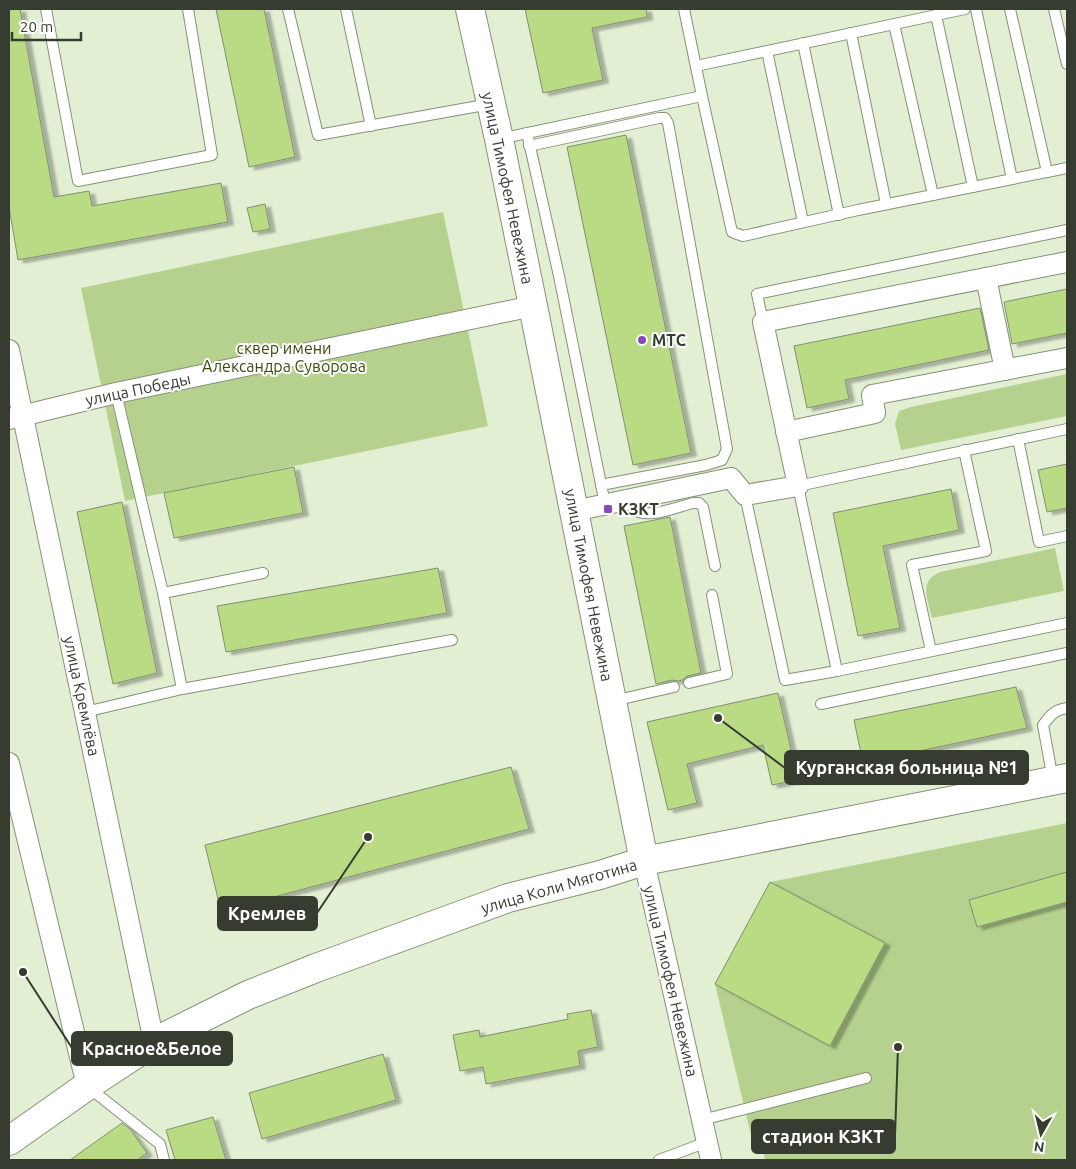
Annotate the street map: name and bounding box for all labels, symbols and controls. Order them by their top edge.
scale bar [12,10,81,42]
text: 20 m [20,18,53,35]
street label: улица Тимофея Невежина [479,90,537,286]
place label: МТС [652,331,686,349]
marker: МТС [636,334,648,346]
park label: сквер имени Александра Суворова [202,339,366,375]
street label: улица Победы [84,369,192,409]
street label: улица Тимофея Невежина [561,487,617,683]
place label: КЗКТ [618,500,659,518]
marker: КЗКТ [602,503,614,515]
street label: улица Кремлёва [60,634,104,758]
callout: Курганская больница №1 [785,751,1028,784]
text: Курганская больница №1 [795,757,1019,777]
street label: улица Коли Мяготина [479,855,639,917]
street label: улица Тимофея Невежина [640,884,702,1078]
callout: Кремлев [218,897,317,930]
text: Кремлев [228,903,306,923]
callout: Красное&Белое [72,1032,232,1065]
text: Красное&Белое [82,1038,222,1058]
north arrow [1016,1109,1066,1159]
callout: стадион КЗКТ [752,1120,895,1153]
text: стадион КЗКТ [762,1126,884,1146]
text: N [1033,1138,1045,1156]

